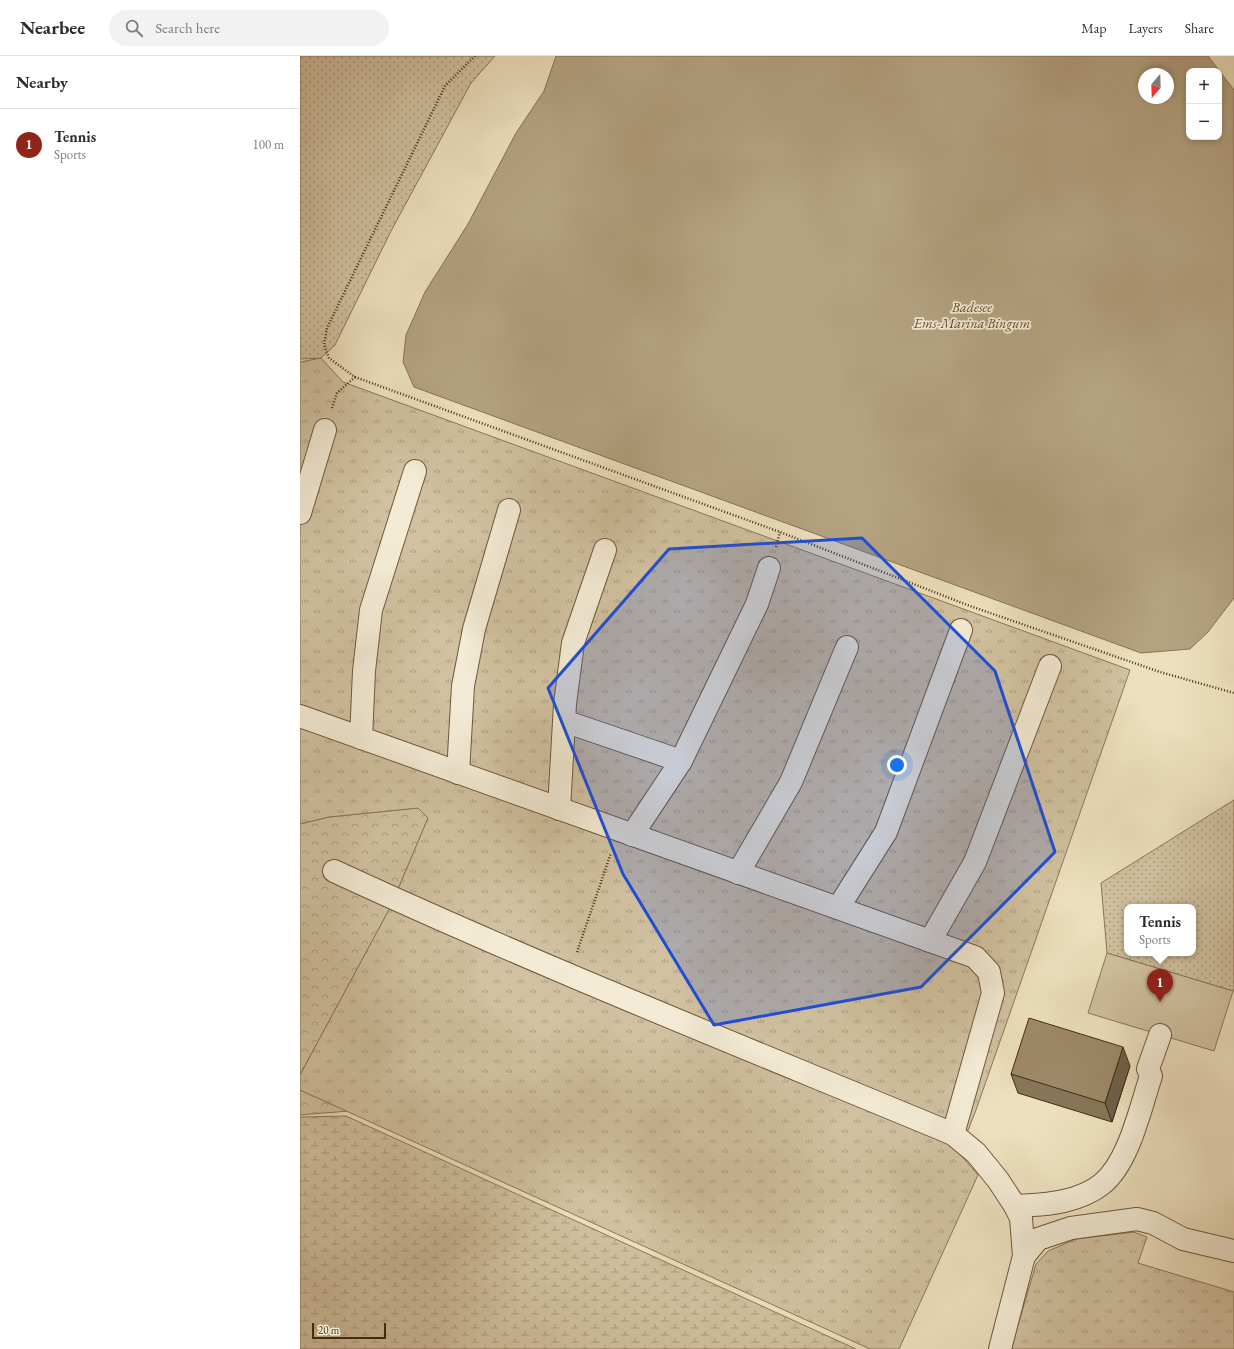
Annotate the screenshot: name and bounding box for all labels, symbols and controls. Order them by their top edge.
search box [109,10,389,46]
text: Nearbee [20,15,85,40]
icon: search [123,17,145,39]
text: Search here [155,18,220,37]
text: Map [1081,19,1106,37]
text: Layers [1128,19,1163,37]
text: Share [1185,19,1214,37]
north arrow [1138,68,1174,104]
map controls [1186,68,1222,140]
button: + [1186,68,1222,104]
text: Nearby [16,71,68,93]
button: − [1186,104,1222,140]
text: Tennis [54,127,96,146]
text: 1 [26,136,32,153]
text: 100 m [253,136,284,153]
text: Sports [54,146,86,163]
water label: Badesee Ems-Marina Bingum [913,298,1030,332]
your location [887,755,907,775]
popup [1124,904,1196,956]
text: Tennis [1139,912,1181,931]
text: Sports [1139,931,1171,948]
pin: 1 [1147,969,1173,1002]
scale bar [312,1321,386,1340]
text: 20 m [318,1323,339,1337]

